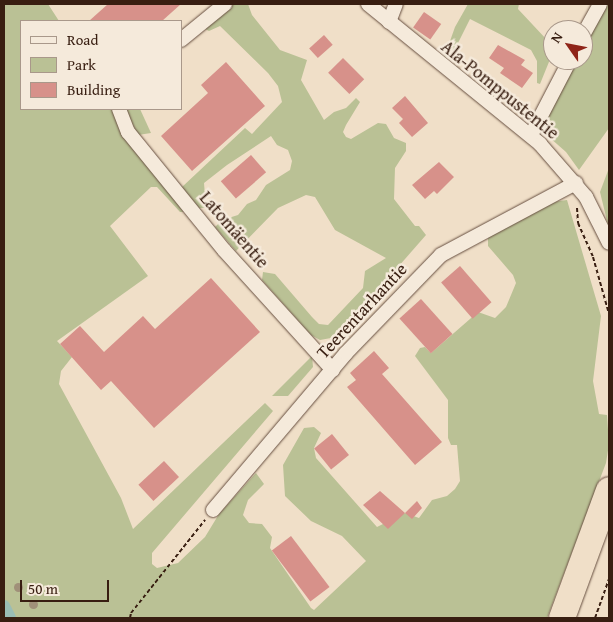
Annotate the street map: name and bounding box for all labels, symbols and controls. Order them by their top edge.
legend [20,20,182,110]
north arrow [543,20,593,70]
text: N [545,28,567,47]
text: Road [67,29,98,50]
street label: Ala-Pomppustentie [437,36,563,144]
text: Park [67,54,96,75]
text: Building [67,79,120,100]
street label: Latomäentie [195,187,273,273]
street label: Teerentarhantie [312,259,412,363]
scale bar [22,570,111,602]
text: 50 m [28,578,58,599]

